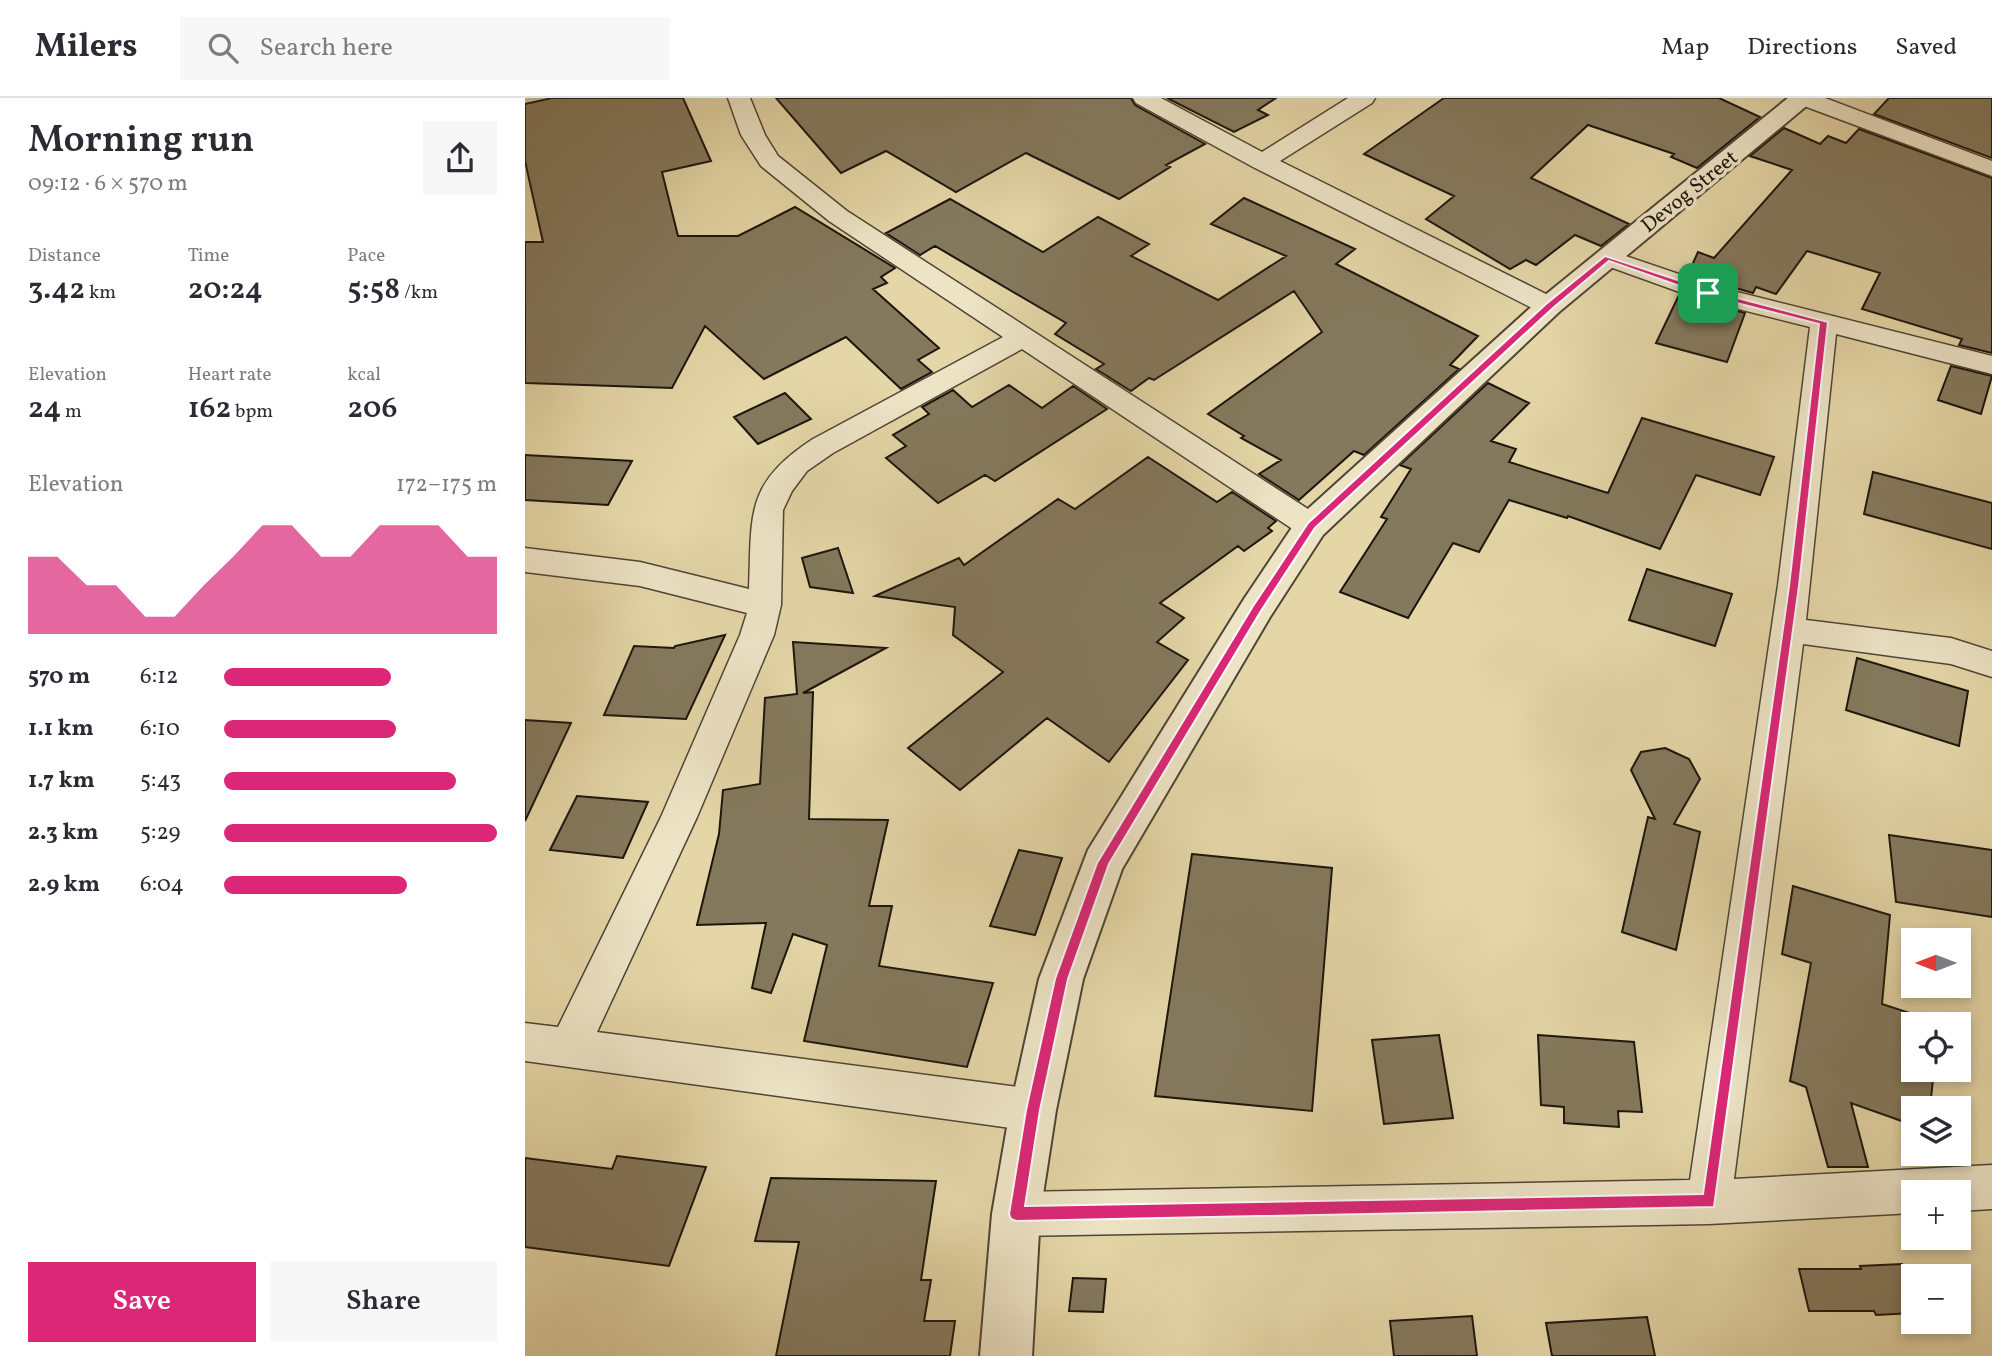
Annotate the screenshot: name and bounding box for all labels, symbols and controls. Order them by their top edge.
search box [180,17,670,80]
text: Milers [35,25,138,71]
icon: search [204,29,242,67]
text: Search here [260,30,393,66]
text: Map [1661,31,1709,65]
text: Directions [1747,31,1857,65]
text: Saved [1895,31,1957,65]
text: Morning run [28,115,254,168]
button: share [423,121,497,195]
street label: Devog Street [1635,144,1745,240]
text: 09:12 · 6 × 570 m [28,168,188,200]
text: Distance [28,243,101,269]
text: Time [188,243,229,269]
text: Pace [347,243,385,269]
pin [1678,263,1738,323]
text: 3.42 [28,269,85,311]
text: 20:24 [188,269,263,311]
text: 5:58 [347,269,400,311]
icon: arrive [1689,274,1727,312]
text: km [85,280,116,306]
text: /km [400,280,438,306]
text: Elevation [28,362,107,388]
text: Heart rate [188,362,272,388]
text: kcal [347,362,381,388]
text: 24 [28,388,61,430]
text: 162 [188,388,231,430]
text: 206 [347,388,397,430]
text: m [61,399,82,425]
text: bpm [231,399,273,425]
text: Elevation [28,469,124,501]
text: 172–175 m [396,469,497,501]
text: 570 m [28,661,90,693]
text: 6:12 [140,661,178,693]
text: 1.1 km [28,713,94,745]
text: 6:10 [140,713,180,745]
text: 1.7 km [28,765,95,797]
text: 5:43 [140,765,181,797]
text: 2.3 km [28,817,99,849]
text: 5:29 [140,817,181,849]
text: 2.9 km [28,869,100,901]
text: 6:04 [140,869,184,901]
north arrow [1901,928,1971,998]
map controls [1901,928,1971,1334]
button: locate [1901,1012,1971,1082]
button: layers [1901,1096,1971,1166]
button: + [1901,1180,1971,1250]
button: Save [28,1262,256,1342]
button: Share [270,1262,497,1342]
button: − [1901,1264,1971,1334]

